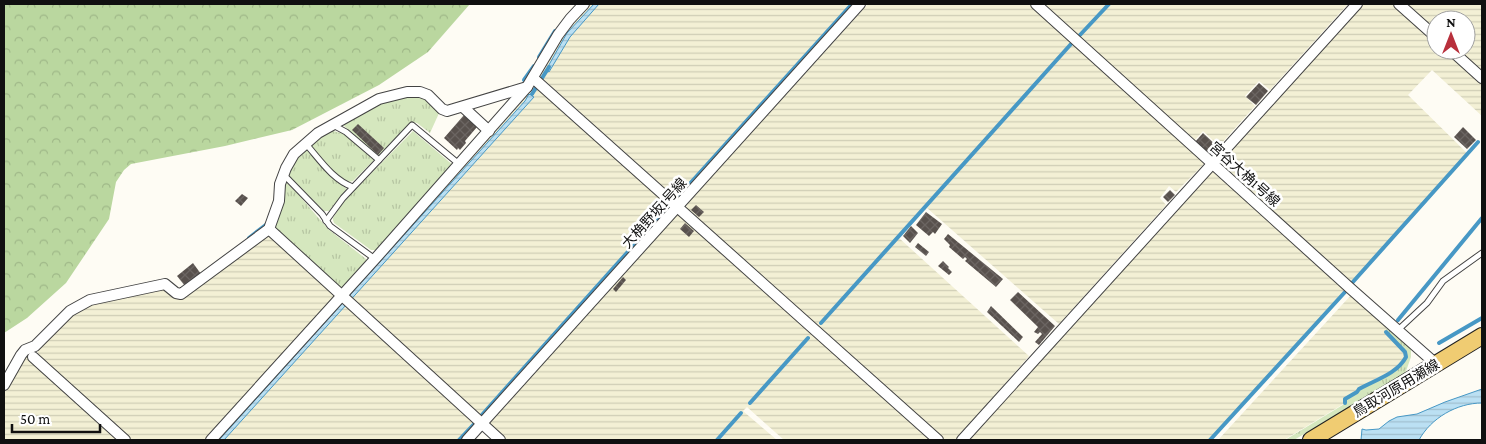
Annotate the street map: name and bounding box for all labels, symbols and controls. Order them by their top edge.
north arrow [1426,10,1476,60]
text: N [1446,14,1456,30]
street label: 宮谷大桷1号線 [1207,138,1283,210]
street label: 大桷野坂1号線 [618,175,690,251]
street label: 鳥取河原用瀬線 [1350,356,1442,420]
scale bar [12,402,100,434]
text: 50 m [20,411,50,427]

